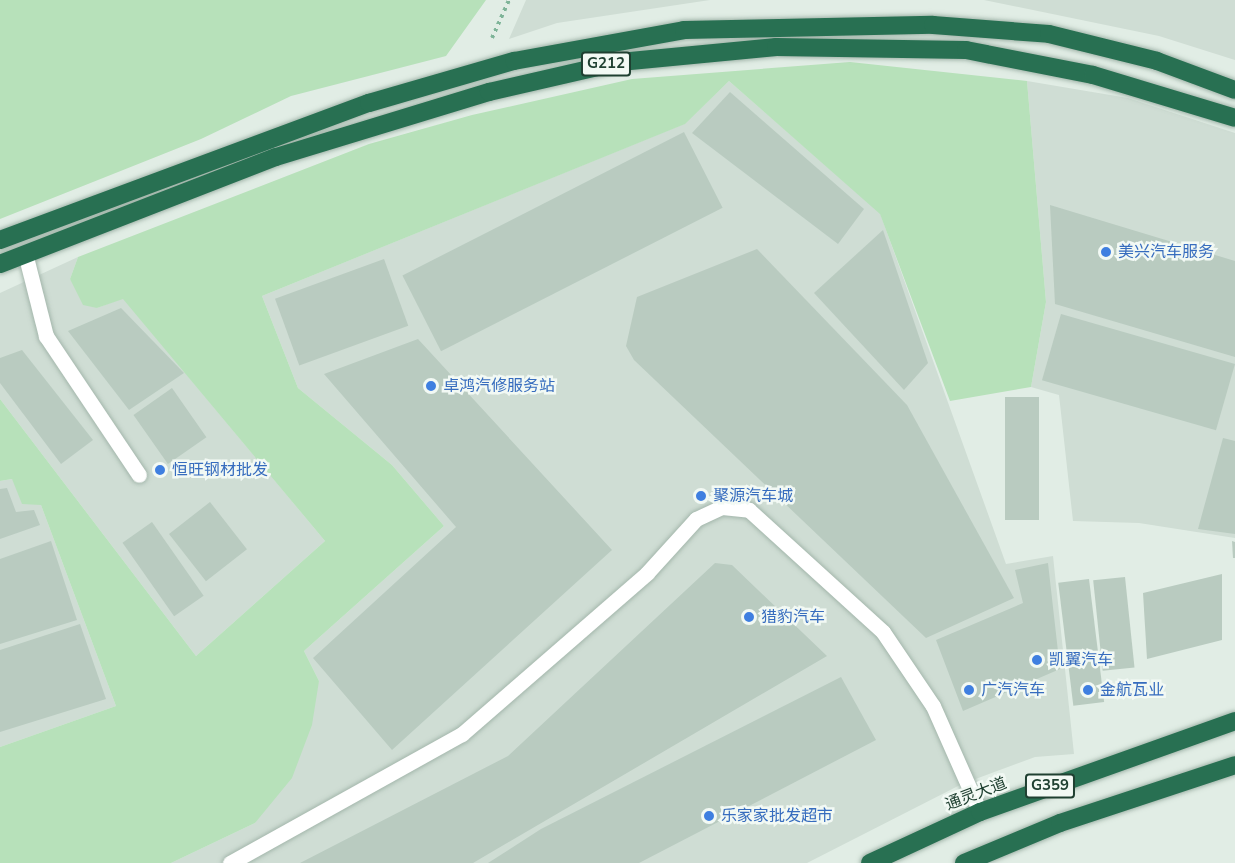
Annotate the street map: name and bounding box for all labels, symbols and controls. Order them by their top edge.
road number: G212 [580,52,632,76]
place label: 美兴汽车服务 [1118,242,1214,262]
marker: 美兴汽车服务 [1099,245,1113,259]
place label: 卓鸿汽修服务站 [443,376,555,396]
marker: 卓鸿汽修服务站 [424,379,438,393]
place label: 恒旺钢材批发 [172,460,268,480]
marker: 恒旺钢材批发 [153,463,167,477]
place label: 聚源汽车城 [713,486,793,506]
marker: 聚源汽车城 [694,489,708,503]
place label: 猎豹汽车 [761,607,825,627]
marker: 猎豹汽车 [742,610,756,624]
place label: 凯翼汽车 [1049,650,1113,670]
marker: 凯翼汽车 [1030,653,1044,667]
place label: 广汽汽车 [981,680,1045,700]
place label: 金航瓦业 [1100,680,1164,700]
marker: 广汽汽车 [962,683,976,697]
marker: 金航瓦业 [1081,683,1095,697]
street label: 通灵大道 [943,774,1009,814]
road number: G359 [1024,774,1076,798]
place label: 乐家家批发超市 [721,806,833,826]
marker: 乐家家批发超市 [702,809,716,823]

